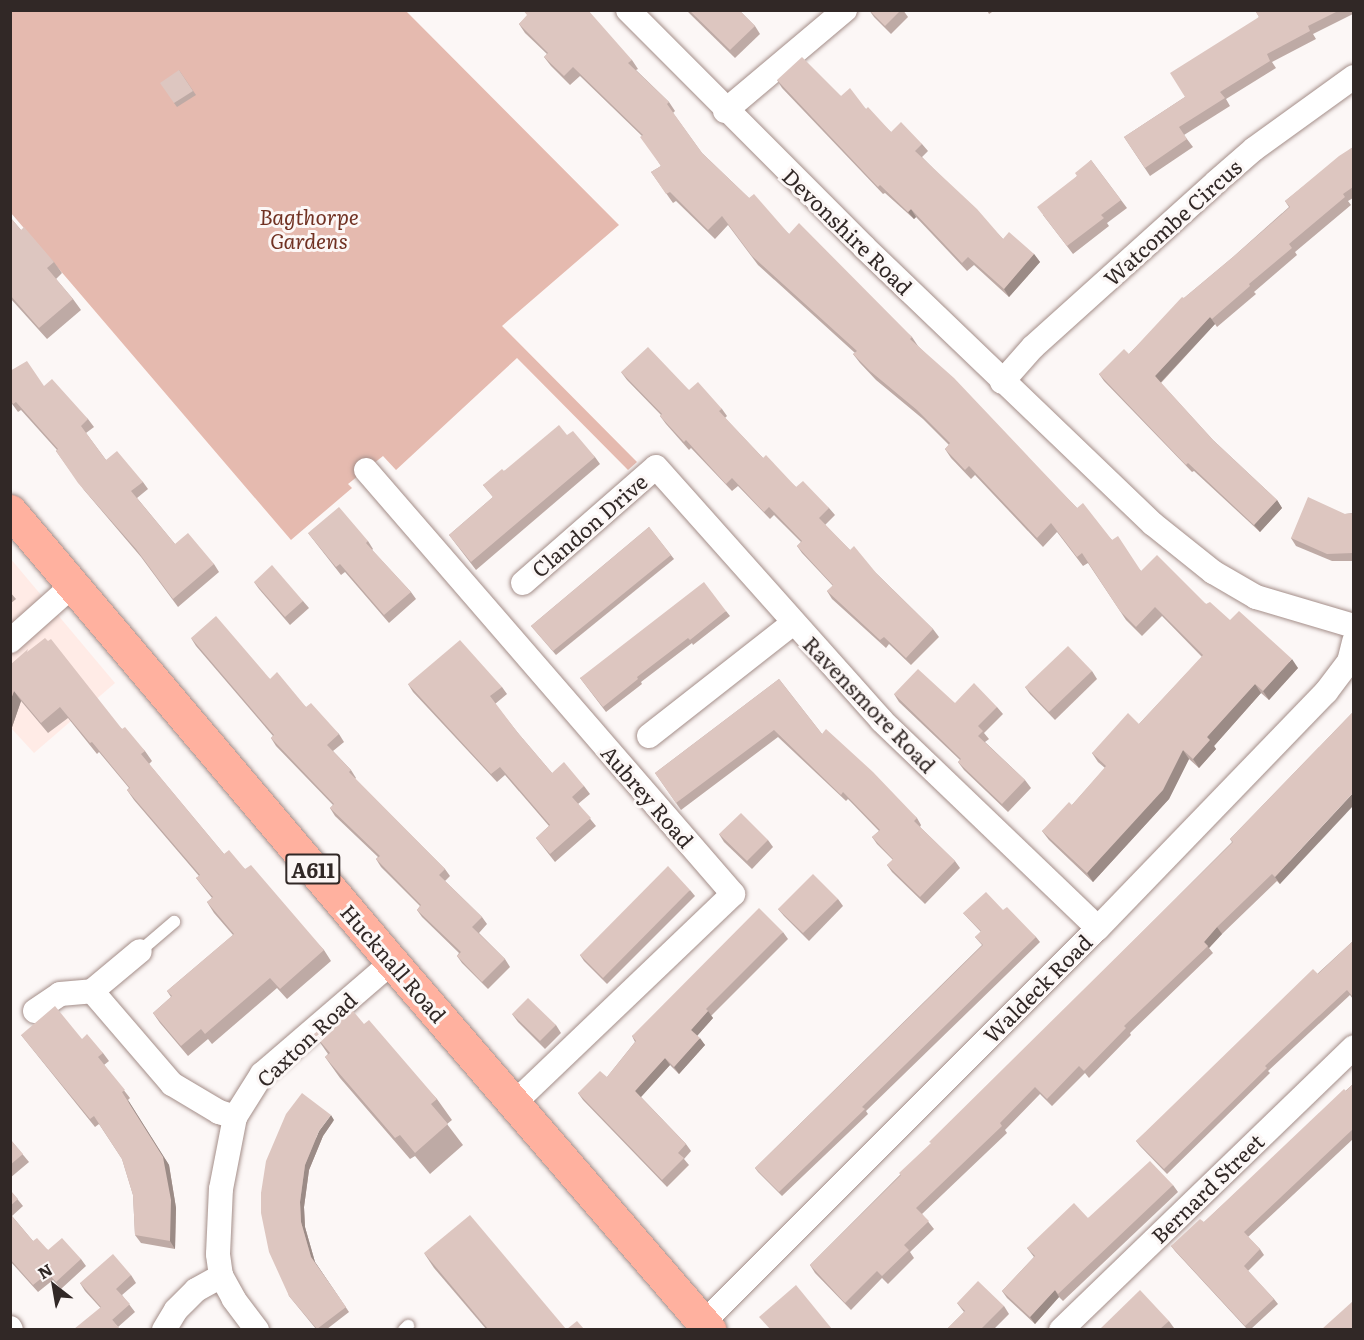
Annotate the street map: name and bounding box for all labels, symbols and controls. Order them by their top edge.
street label: Watcombe Circus [1098,154,1246,290]
street label: Devonshire Road [778,163,918,299]
park label: Bagthorpe Gardens [259,203,359,253]
street label: Clandon Drive [526,468,652,582]
street label: Ravensmore Road [799,631,941,777]
street label: Aubrey Road [597,740,699,852]
road number: A611 [284,852,342,886]
street label: Hucknall Road [336,899,452,1027]
street label: Waldeck Road [978,929,1096,1047]
street label: Caxton Road [251,986,361,1092]
street label: Bernard Street [1146,1128,1268,1248]
north arrow [24,1256,84,1316]
text: N [33,1257,57,1284]

